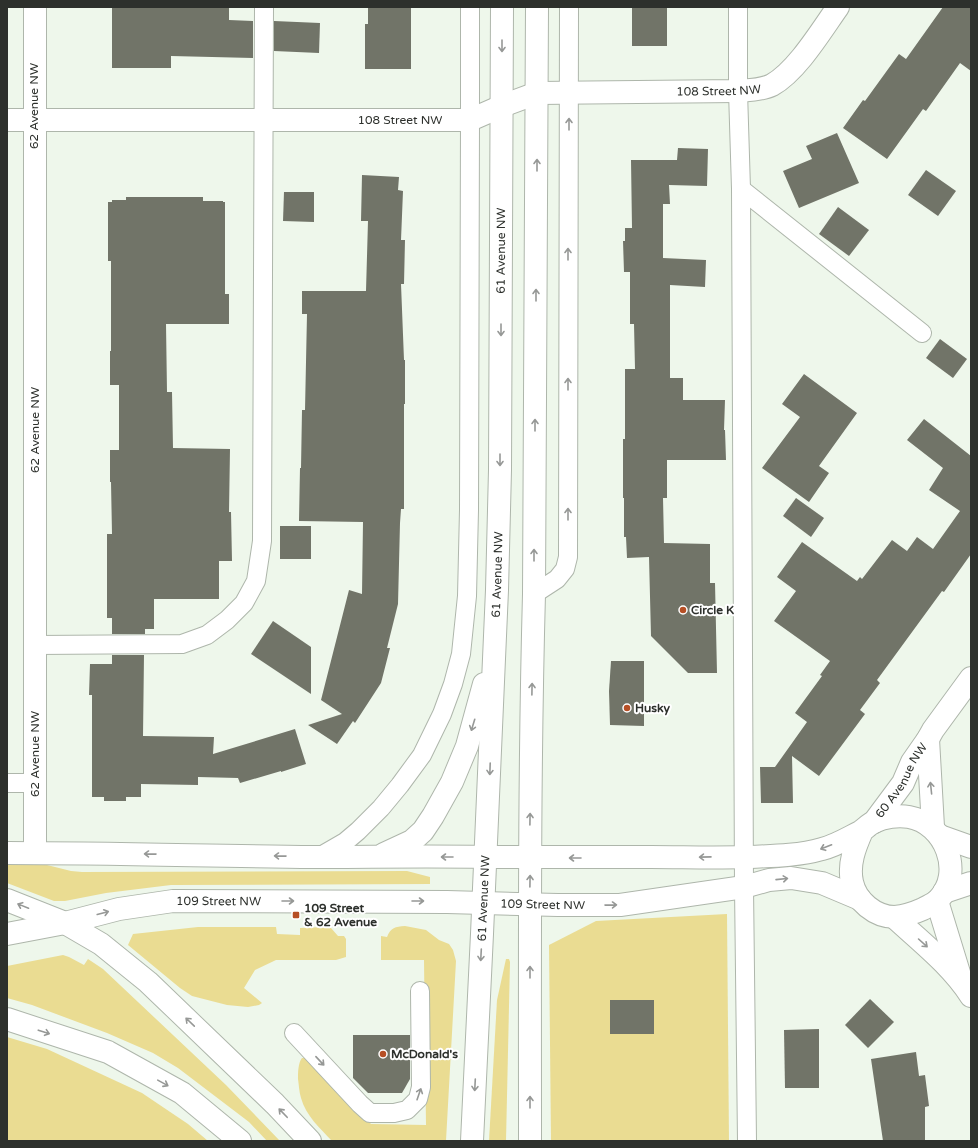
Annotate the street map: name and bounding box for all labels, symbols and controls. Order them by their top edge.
one-way arrow [498,39,506,52]
street label: 62 Avenue NW [27,63,41,149]
street label: 108 Street NW [676,82,762,99]
street label: 108 Street NW [357,113,443,127]
one-way arrow [565,118,573,131]
one-way arrow [533,159,541,172]
street label: 61 Avenue NW [494,208,508,294]
one-way arrow [565,248,572,261]
one-way arrow [532,289,540,302]
one-way arrow [497,323,505,336]
one-way arrow [564,378,572,391]
street label: 62 Avenue NW [28,387,42,473]
one-way arrow [531,419,539,432]
one-way arrow [496,453,504,466]
one-way arrow [564,508,572,521]
street label: 61 Avenue NW [489,531,505,618]
one-way arrow [530,549,538,562]
place label: Circle K [691,603,734,617]
marker: Circle K [678,605,688,615]
one-way arrow [528,683,536,696]
place label: Husky [635,701,671,716]
marker: Husky [622,703,632,713]
street label: 62 Avenue NW [28,711,42,797]
one-way arrow [469,718,476,731]
street label: 60 Avenue NW [873,740,930,821]
one-way arrow [486,762,494,775]
one-way arrow [927,782,935,795]
one-way arrow [526,813,534,826]
one-way arrow [821,844,833,852]
one-way arrow [144,851,157,858]
one-way arrow [274,852,287,860]
one-way arrow [441,853,454,861]
one-way arrow [699,853,712,861]
one-way arrow [569,854,582,861]
street label: 61 Avenue NW [475,855,492,942]
one-way arrow [526,875,534,888]
one-way arrow [775,875,788,883]
street label: 109 Street NW [176,894,261,908]
street label: 109 Street NW [500,896,585,912]
one-way arrow [281,897,294,905]
one-way arrow [411,897,424,905]
place label: 109 Street & 62 Avenue [304,901,377,929]
one-way arrow [604,901,617,909]
one-way arrow [18,902,30,909]
one-way arrow [96,909,109,917]
marker: 109 Street & 62 Avenue [291,910,301,920]
one-way arrow [917,938,927,947]
one-way arrow [478,948,485,961]
one-way arrow [526,966,534,979]
one-way arrow [185,1017,195,1027]
one-way arrow [38,1028,50,1036]
place label: McDonald's [391,1047,458,1061]
marker: McDonald's [378,1049,388,1059]
one-way arrow [315,1056,324,1066]
one-way arrow [471,1078,478,1091]
one-way arrow [157,1079,169,1087]
one-way arrow [416,1087,423,1100]
one-way arrow [526,1096,534,1109]
one-way arrow [278,1108,288,1118]

